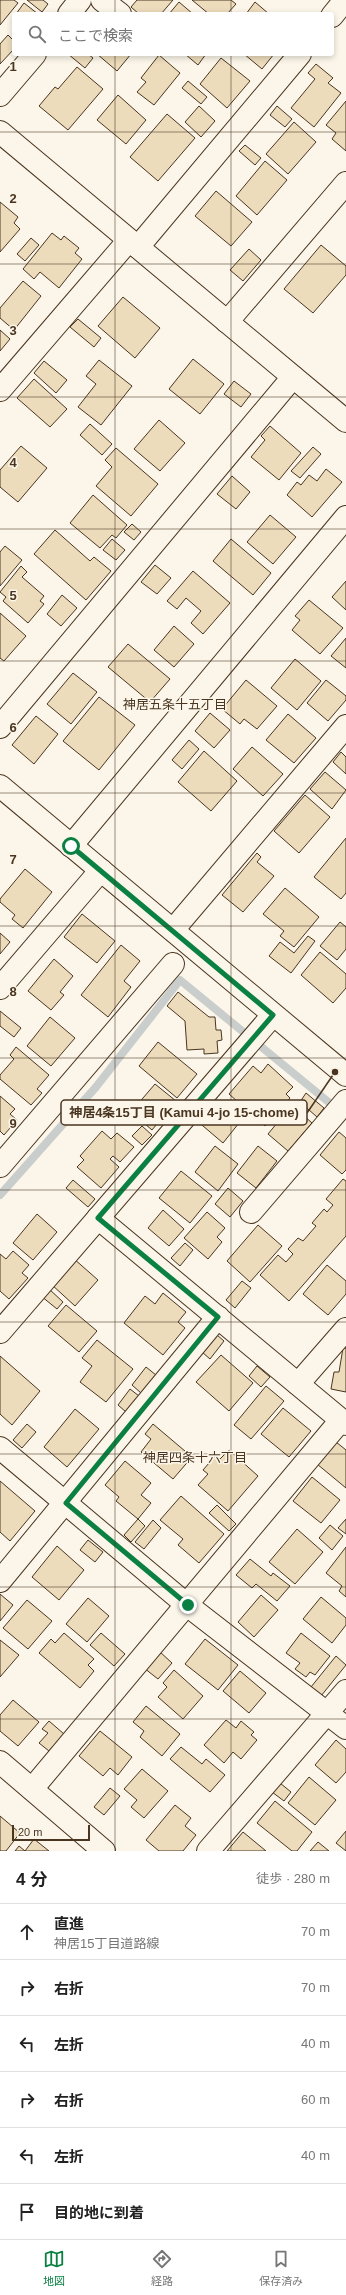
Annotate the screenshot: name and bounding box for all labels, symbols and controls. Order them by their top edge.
search box [12,12,334,56]
icon: search [26,23,48,45]
text: ここで検索 [58,27,133,44]
text: 1 [9,59,17,74]
text: 2 [9,191,17,206]
text: 3 [9,323,17,338]
text: 4 [9,455,17,470]
text: 5 [9,588,17,603]
district label: 神居五条十五丁目 [123,697,227,712]
text: 6 [9,720,17,735]
route start [62,837,80,855]
text: 7 [9,852,17,867]
text: 8 [9,984,17,999]
callout: 神居4条15丁目 (Kamui 4-jo 15-chome) [61,1100,307,1125]
text: 神居4条15丁目 (Kamui 4-jo 15-chome) [69,1105,299,1120]
text: 9 [9,1116,17,1131]
district label: 神居四条十六丁目 [143,1450,247,1465]
route end [179,1596,197,1614]
scale bar [12,1823,90,1842]
text: 20 m [18,1826,42,1838]
text: 4 分 [16,1870,47,1889]
text: 徒歩 · 280 m [256,1871,330,1886]
text: 直進 [54,1915,84,1932]
icon: ahead [16,1921,38,1943]
text: 70 m [301,1924,330,1939]
text: 神居15丁目道路線 [54,1936,159,1951]
icon: right [16,1977,38,1999]
text: 右折 [54,1980,84,1997]
text: 70 m [301,1980,330,1995]
icon: left [16,2033,38,2055]
text: 左折 [54,2036,84,2053]
text: 40 m [301,2036,330,2051]
icon: right [16,2089,38,2111]
text: 右折 [54,2092,84,2109]
text: 60 m [301,2092,330,2107]
icon: left [16,2145,38,2167]
text: 左折 [54,2148,84,2165]
text: 40 m [301,2148,330,2163]
icon: arrive [16,2201,38,2223]
text: 目的地に到着 [54,2204,144,2221]
tab: 地図 [43,2248,65,2288]
tab: 経路 [151,2248,173,2288]
tab: 保存済み [259,2248,303,2288]

